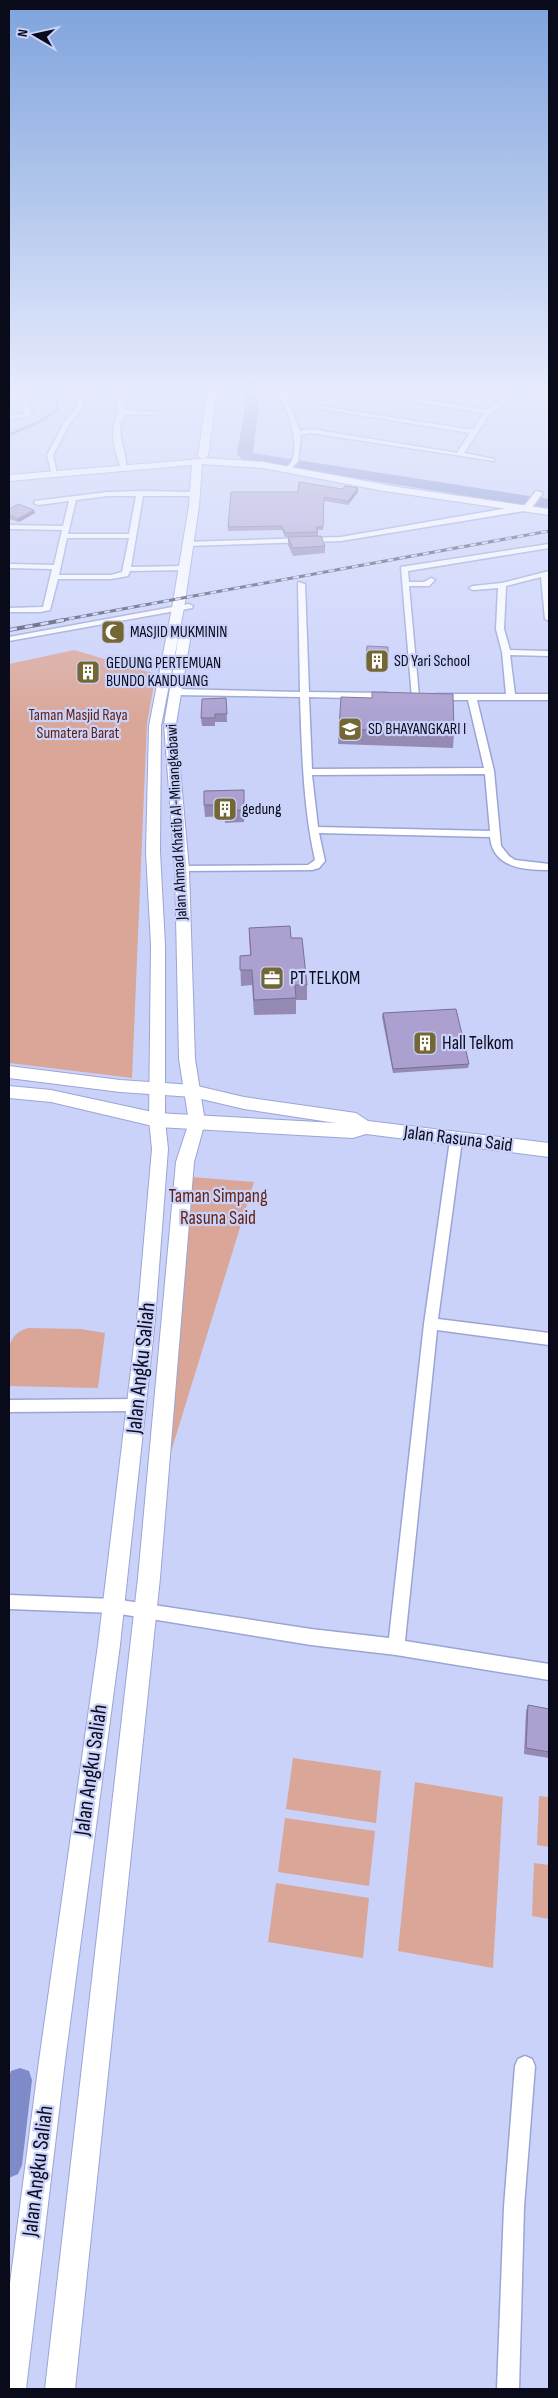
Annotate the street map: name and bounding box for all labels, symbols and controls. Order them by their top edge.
north arrow [10,10,60,60]
text: N [14,28,32,38]
mosque icon: MASJID MUKMININ [100,619,126,645]
place label: MASJID MUKMININ [130,623,227,642]
building icon: SD Yari School [364,648,390,674]
place label: SD Yari School [394,652,470,671]
place label: GEDUNG PERTEMUAN BUNDO KANDUANG [106,654,221,691]
building icon: GEDUNG PERTEMUAN BUNDO KANDUANG [75,659,101,685]
park label: Taman Masjid Raya Sumatera Barat [28,706,128,743]
school or university icon: SD BHAYANGKARI I [337,716,363,742]
place label: SD BHAYANGKARI I [368,720,466,739]
street label: Jalan Ahmad Khatib Al-Minangkabawi [162,723,192,922]
building icon: gedung [212,796,238,822]
place label: gedung [242,800,281,819]
office icon: PT TELKOM [259,965,285,991]
place label: PT TELKOM [290,967,360,990]
building icon: Hall Telkom [412,1030,438,1056]
place label: Hall Telkom [442,1032,514,1055]
street label: Jalan Rasuna Said [401,1121,514,1157]
park label: Taman Simpang Rasuna Said [168,1185,268,1230]
street label: Jalan Angku Saliah [121,1301,161,1436]
street label: Jalan Angku Saliah [68,1703,114,1838]
street label: Jalan Angku Saliah [16,2104,59,2239]

